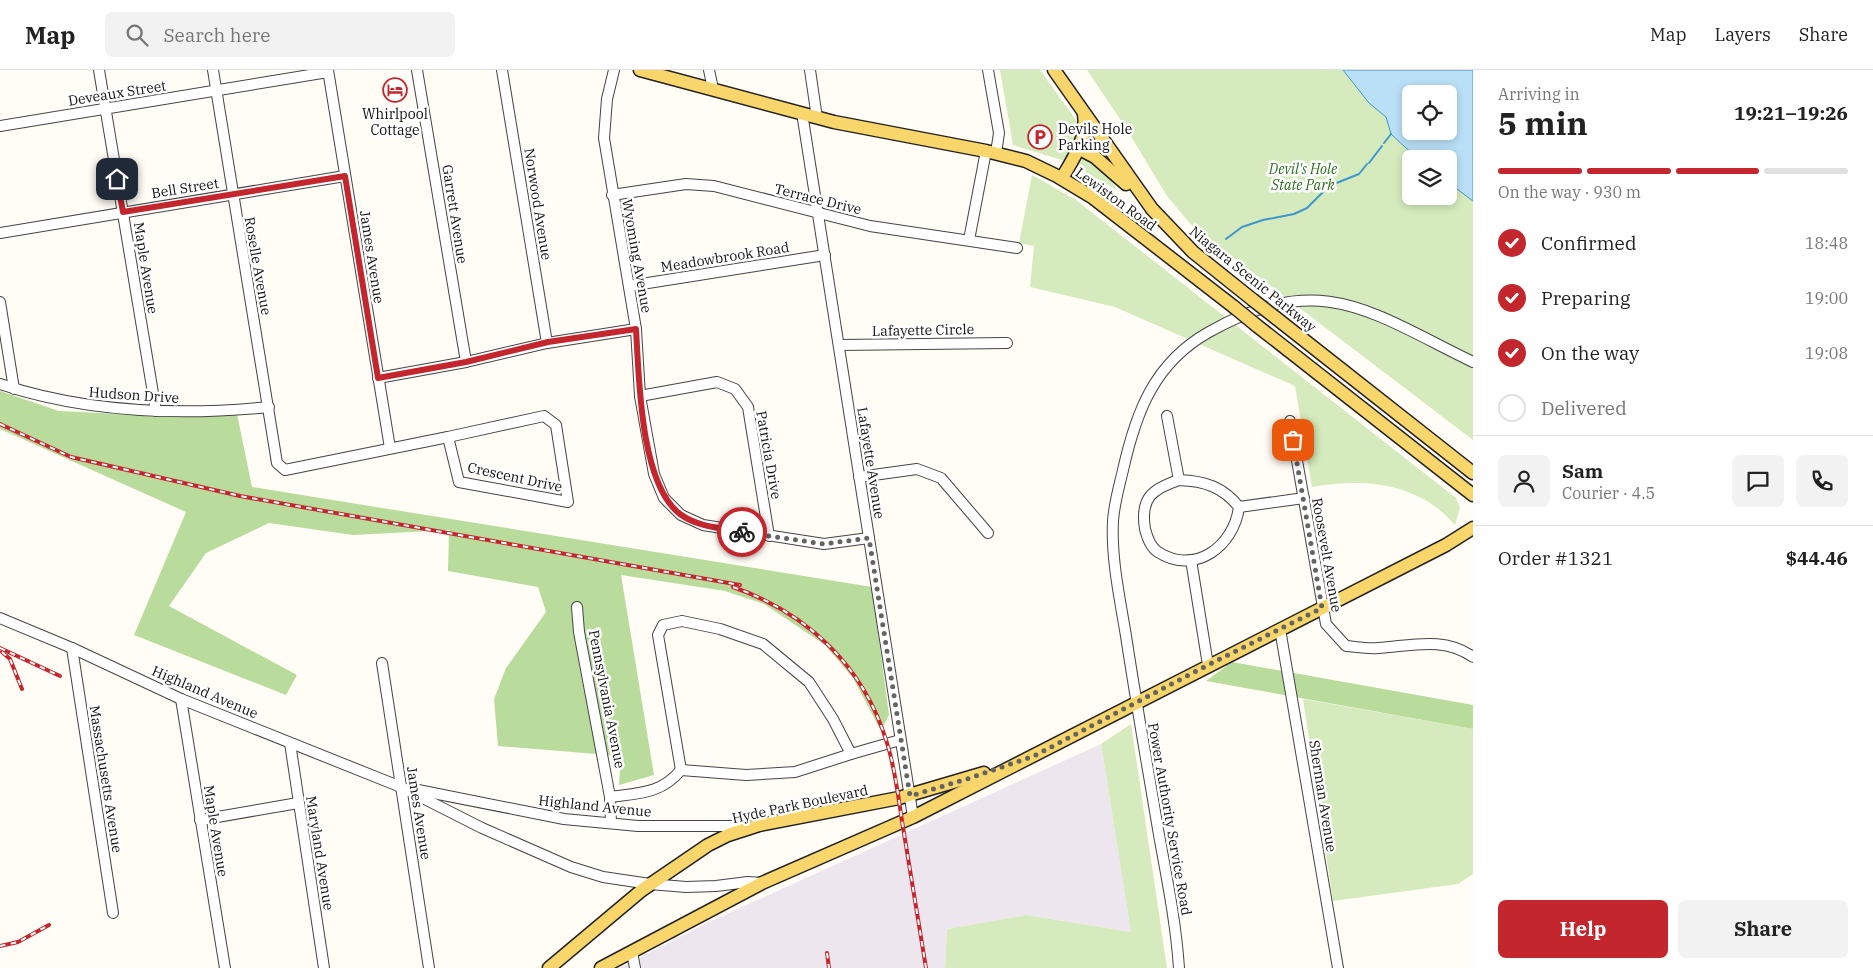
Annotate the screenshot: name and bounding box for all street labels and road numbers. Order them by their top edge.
street label: Deveaux Street [67,76,167,110]
street label: Norwood Avenue [520,147,556,261]
street label: Garrett Avenue [438,163,472,265]
street label: Lewiston Road [1072,163,1161,235]
street label: Bell Street [150,174,220,202]
street label: Terrace Drive [773,179,863,219]
street label: Wyoming Avenue [618,198,656,314]
street label: James Avenue [356,209,388,305]
street label: Roselle Avenue [240,215,276,317]
street label: Maple Avenue [130,221,162,315]
street label: Niagara Scenic Parkway [1186,222,1321,336]
street label: Meadowbrook Road [659,238,791,276]
street label: Lafayette Circle [872,320,974,340]
street label: Hudson Drive [88,383,180,407]
street label: Lafayette Avenue [853,406,889,520]
street label: Patricia Drive [752,409,786,501]
street label: Crescent Drive [466,458,564,496]
street label: Roosevelt Avenue [1308,496,1346,614]
street label: Pennsylvania Avenue [585,628,629,770]
street label: Highland Avenue [149,662,261,722]
street label: Massachusetts Avenue [85,704,127,854]
street label: Power Authority Service Road [1144,721,1196,917]
street label: Sherman Avenue [1305,739,1341,853]
street label: James Avenue [403,765,435,861]
street label: Hyde Park Boulevard [730,781,870,827]
street label: Maple Avenue [200,784,232,878]
street label: Highland Avenue [538,791,652,821]
street label: Maryland Avenue [302,794,338,912]

